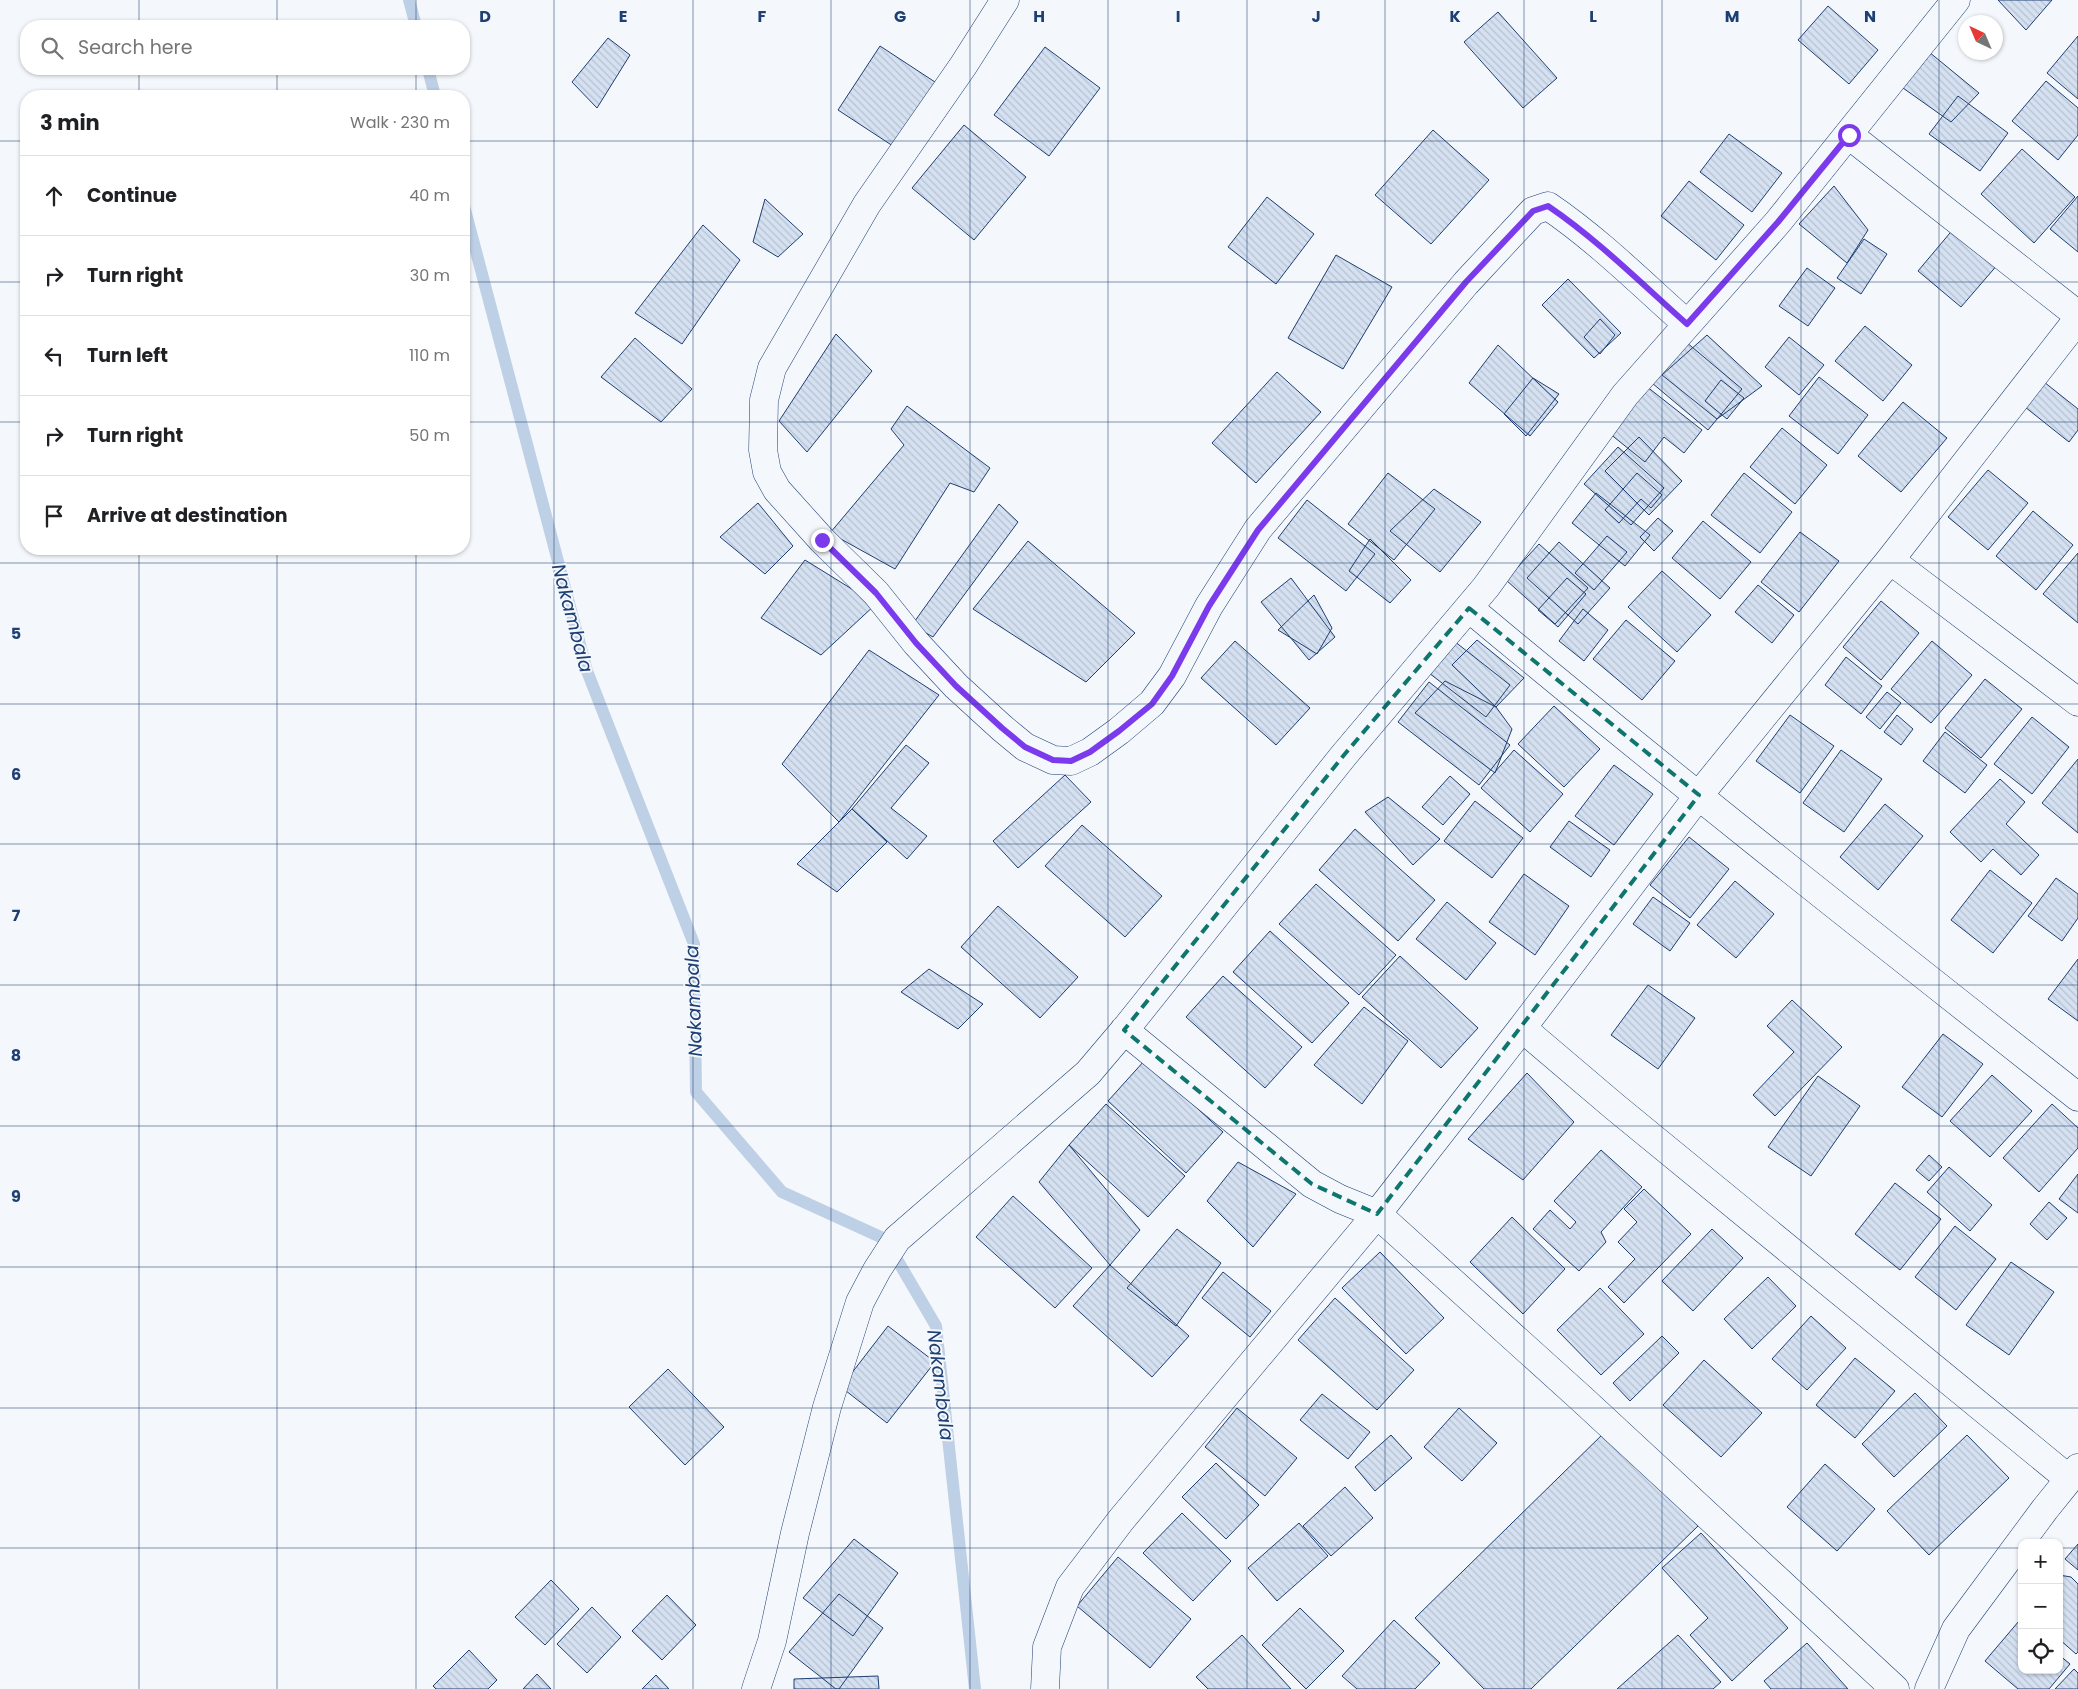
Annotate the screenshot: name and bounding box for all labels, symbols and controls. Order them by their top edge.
text: D [479,5,491,28]
text: E [619,5,627,28]
text: F [758,5,767,28]
text: G [894,5,906,28]
text: H [1033,5,1045,28]
text: I [1176,5,1180,28]
text: J [1311,5,1321,28]
text: K [1449,5,1461,28]
text: L [1589,5,1597,28]
text: M [1725,5,1739,28]
text: N [1864,5,1876,28]
north arrow [1958,15,2003,60]
search box [20,20,470,75]
icon: search [38,34,66,62]
text: Search here [78,34,192,61]
text: 3 min [40,108,100,137]
text: Walk · 230 m [350,111,450,134]
route start [1838,124,1861,147]
icon: ahead [40,182,68,210]
text: Continue [87,182,177,209]
text: 40 m [409,184,450,207]
icon: right [40,262,68,290]
text: Turn right [87,262,183,289]
text: 30 m [410,264,450,287]
icon: left [40,342,68,370]
text: Turn left [87,342,168,369]
text: 110 m [409,344,450,367]
icon: right [40,422,68,450]
text: Turn right [87,422,183,449]
text: 50 m [409,424,450,447]
icon: arrive [40,502,68,530]
text: Arrive at destination [87,502,288,529]
route end [811,529,834,552]
water label: Nakambala [545,561,600,676]
text: 5 [11,622,21,645]
text: 6 [11,763,21,786]
text: 7 [12,904,21,927]
water label: Nakambala [678,945,709,1057]
text: 8 [11,1044,21,1067]
text: 9 [11,1185,21,1208]
water label: Nakambala [920,1328,961,1442]
map controls [2018,1539,2063,1674]
button: + [2018,1539,2063,1584]
button: − [2018,1584,2063,1629]
button: locate [2018,1629,2063,1674]

